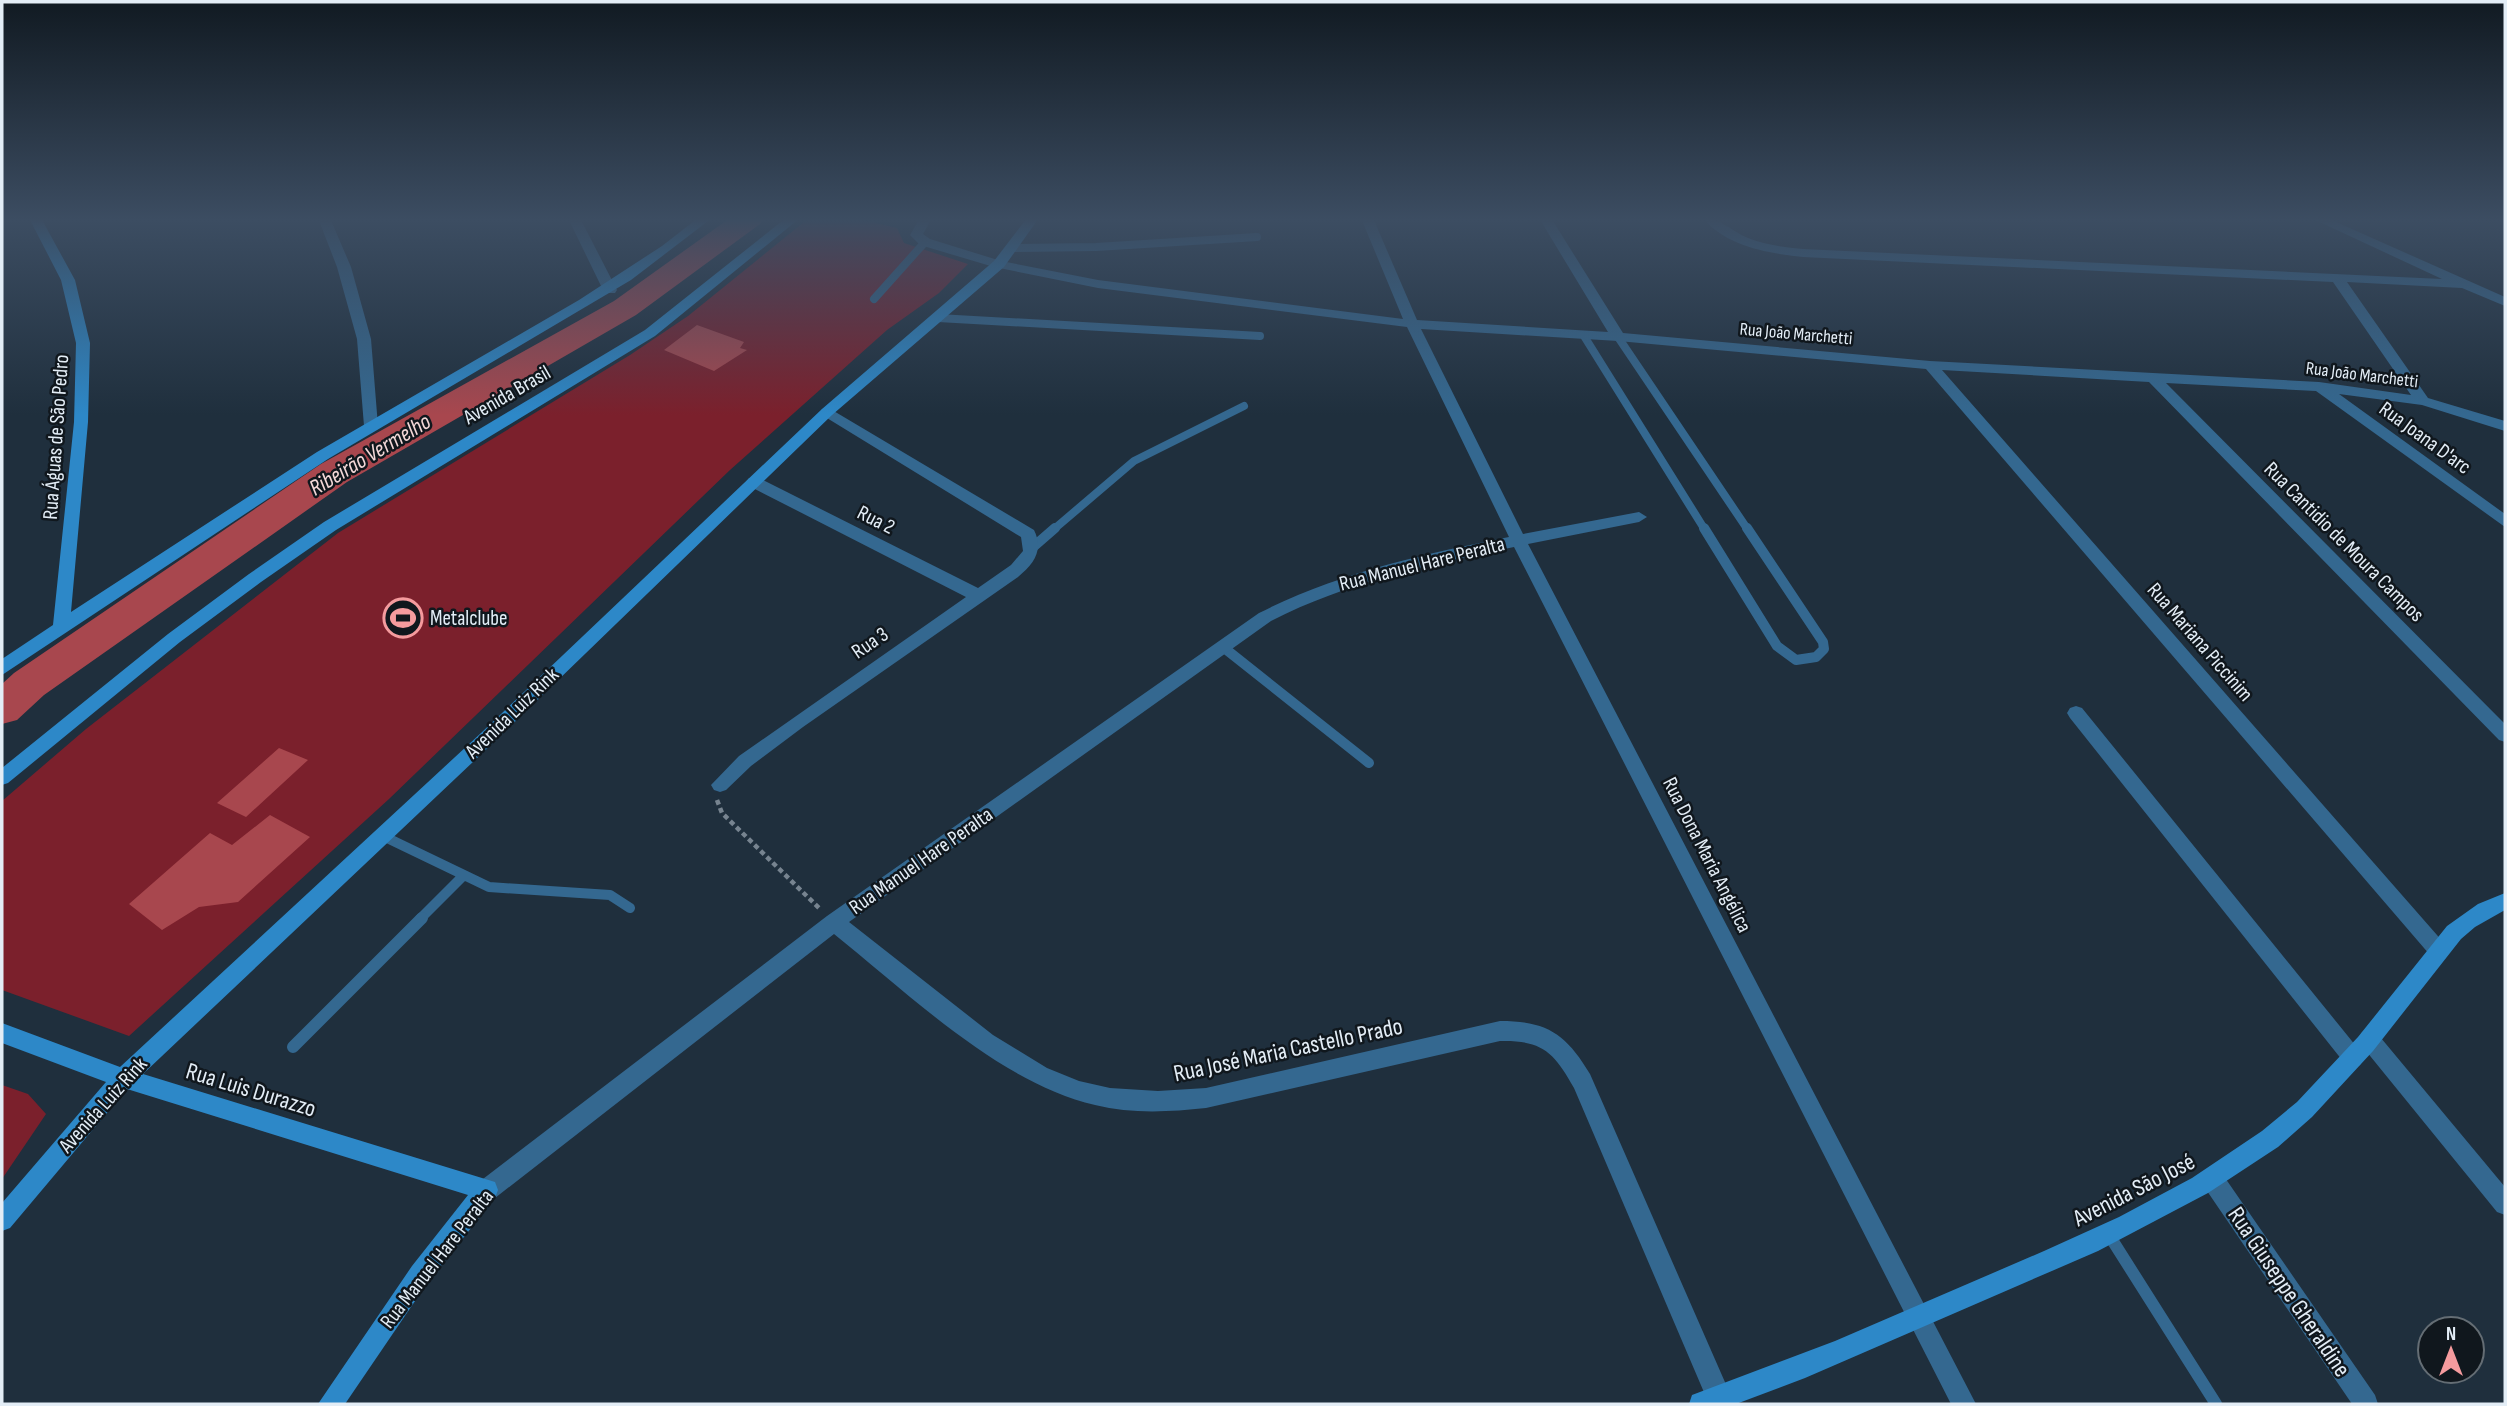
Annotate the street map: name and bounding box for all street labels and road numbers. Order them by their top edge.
street label: Rua João Marchetti [1739,319,1853,349]
street label: Rua Águas de São Pedro [38,354,74,520]
street label: Rua João Marchetti [2305,358,2419,392]
street label: Avenida Brasil [458,360,555,430]
street label: Rua Joana D'arc [2374,396,2476,480]
street label: Rua Cantidio de Moura Campos [2259,457,2429,627]
street label: Rua 2 [853,500,899,540]
street label: Rua Manuel Hare Peralta [1337,531,1507,597]
street label: Rua Mariana Piccinim [2142,578,2258,706]
street label: Rua 3 [847,622,893,664]
street label: Avenida Luiz Rink [459,662,564,764]
street label: Rua Dona Maria Angélica [1657,773,1757,937]
street label: Rua Manuel Hare Peralta [844,802,998,920]
street label: Rua José Maria Castello Prado [1171,1012,1405,1088]
street label: Avenida Luiz Rink [53,1052,152,1159]
street label: Rua Luis Durazzo [182,1056,320,1124]
street label: Avenida São José [2067,1147,2200,1234]
street label: Rua Manuel Hare Peralta [375,1185,499,1333]
street label: Rua Giuseppe Gheraldine [2221,1201,2357,1383]

